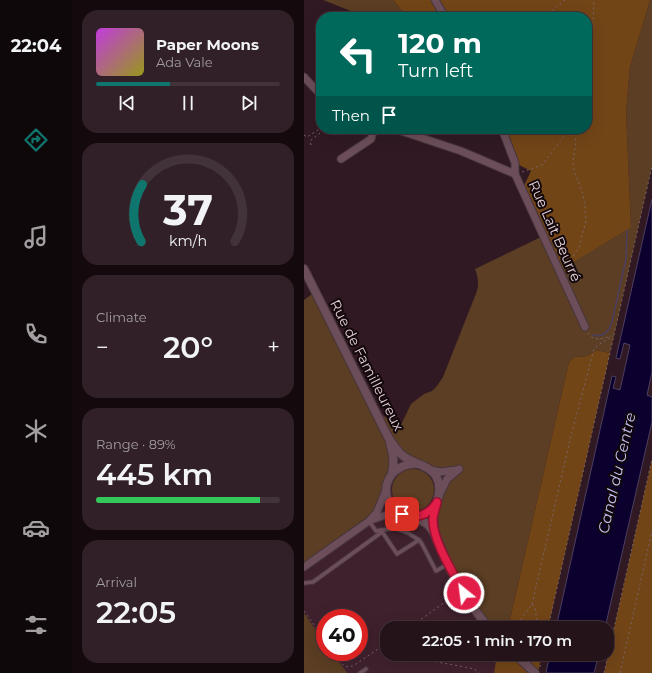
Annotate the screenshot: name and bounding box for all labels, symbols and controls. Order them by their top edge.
text: 120 m [398,26,482,60]
icon: left [332,28,384,80]
text: 22:04 [11,35,61,57]
text: Paper Moons [156,35,259,54]
text: Ada Vale [156,54,213,70]
text: Turn left [398,60,473,82]
icon: previous [116,92,138,114]
icon: pause [177,92,199,114]
icon: next [238,92,260,114]
icon: arrive [378,104,400,126]
text: Then [332,106,370,125]
icon: directions [22,126,50,154]
street label: Rue Lait Beurré [525,178,585,284]
text: 37 [162,185,213,235]
icon: music [22,223,50,251]
text: km/h [169,231,207,249]
street label: Rue de Familleureux [326,296,408,434]
text: Climate [96,309,147,325]
icon: phone [22,320,50,348]
text: 20° [163,329,213,366]
text: − [96,334,109,361]
text: + [267,334,280,361]
water label: Canal du Centre [593,410,640,535]
icon: climate [22,417,50,445]
text: Range · 89% [96,436,176,452]
text: 445 km [96,456,213,493]
pin [385,497,419,531]
icon: arrive [391,503,413,525]
icon: car [22,514,50,542]
position arrow [443,572,485,614]
text: Arrival [96,574,137,590]
text: 22:05 [96,594,176,631]
speed limit sign: 40 [316,609,368,661]
icon: filters [22,611,50,639]
text: 22:05 · 1 min · 170 m [422,631,572,650]

